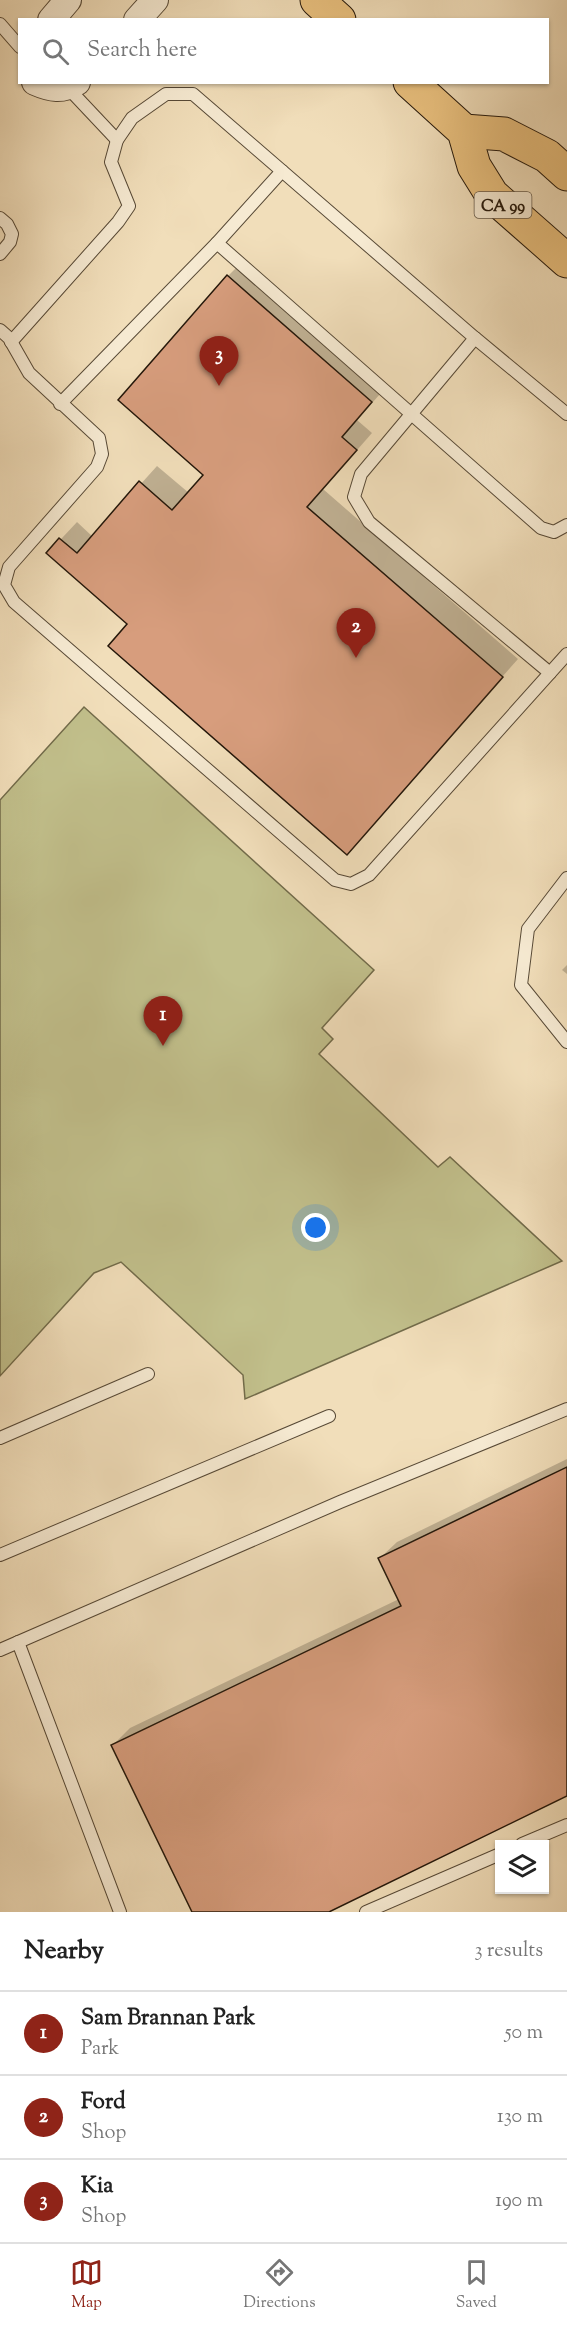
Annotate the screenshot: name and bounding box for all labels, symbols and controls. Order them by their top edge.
search box [18,18,549,84]
icon: search [39,35,72,68]
text: Search here [87,35,197,67]
road number: CA 99 [474,192,532,218]
pin: 3 [200,336,238,386]
pin: 2 [336,608,376,658]
pin: 1 [144,996,182,1046]
your location [301,1213,330,1242]
map controls [495,1840,549,1894]
button: layers [495,1840,549,1894]
text: Nearby [24,1933,104,1970]
text: 3 results [474,1937,543,1966]
text: Sam Brannan Park [81,2003,255,2035]
text: 1 [40,2019,47,2048]
text: 50 m [505,2019,543,2048]
text: Park [81,2035,119,2064]
text: Ford [81,2087,126,2119]
text: 2 [39,2103,48,2132]
text: 130 m [497,2103,543,2132]
text: Shop [81,2119,126,2148]
text: Kia [81,2171,113,2203]
text: 3 [39,2187,48,2216]
text: 190 m [495,2187,543,2216]
text: Shop [81,2203,126,2232]
tab: Map [70,2256,103,2315]
tab: Directions [243,2256,316,2315]
tab: Saved [456,2256,497,2315]

